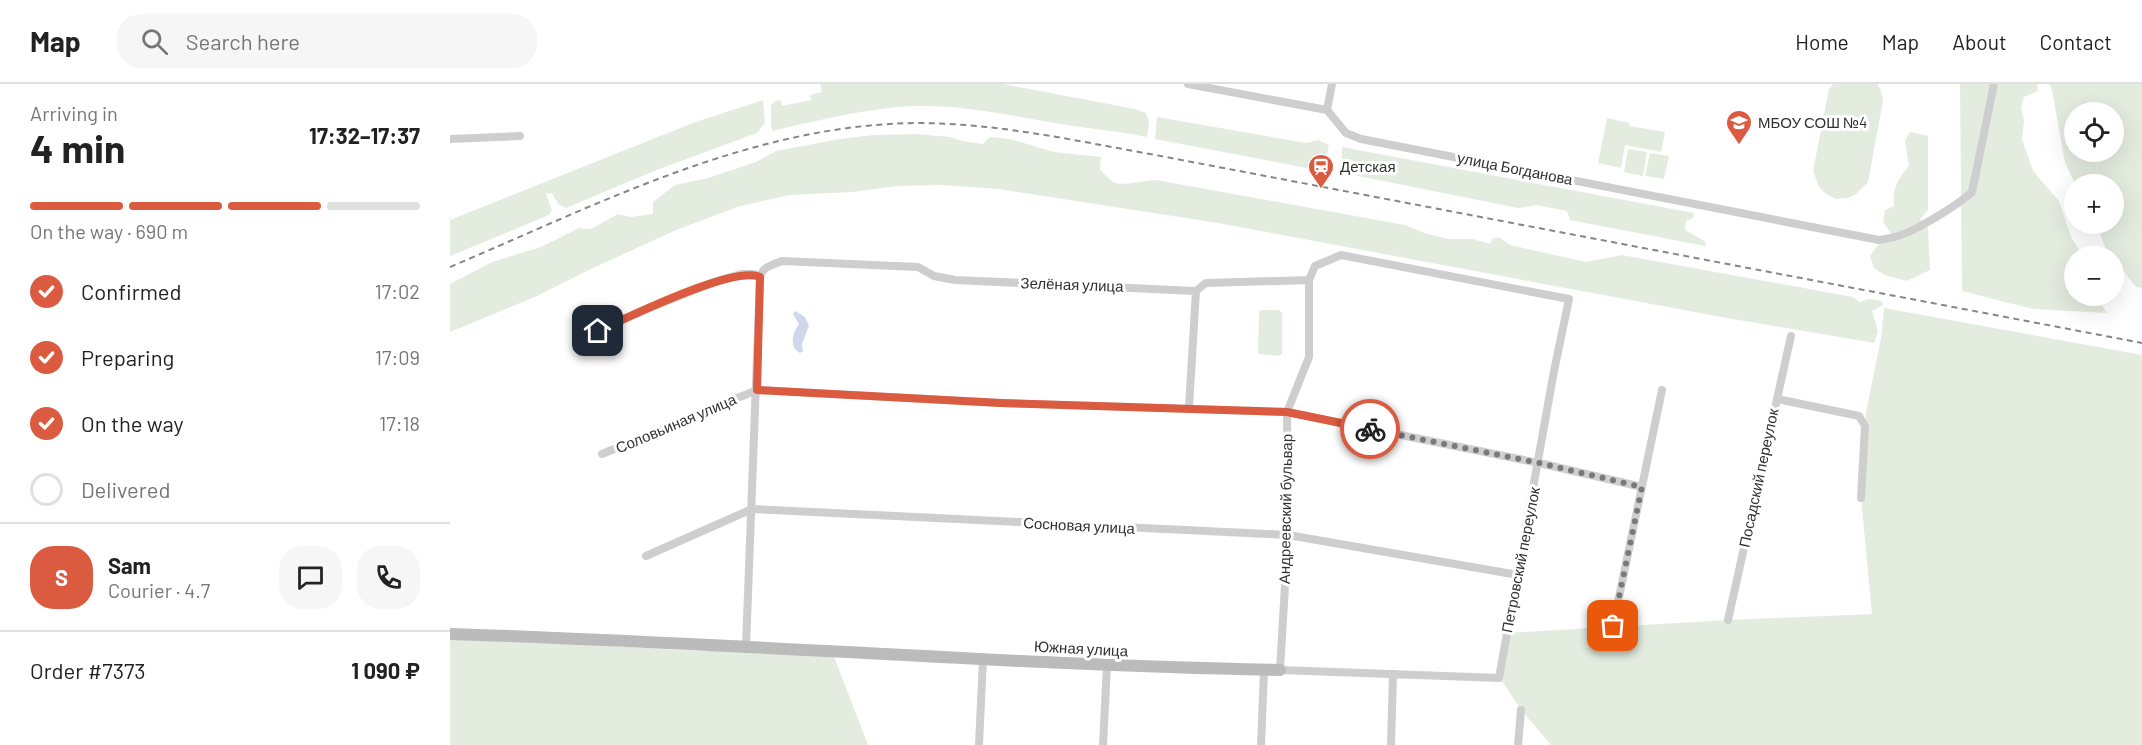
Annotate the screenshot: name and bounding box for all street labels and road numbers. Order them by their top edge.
street label: улица Богданова [1456,148,1575,188]
street label: Зелёная улица [1020,273,1124,295]
street label: Соловьиная улица [613,389,739,457]
street label: Посадский переулок [1735,406,1782,549]
street label: Андреевский бульвар [1275,434,1295,584]
street label: Петровский переулок [1497,485,1543,634]
street label: Сосновая улица [1023,513,1136,537]
street label: Южная улица [1034,637,1129,659]

